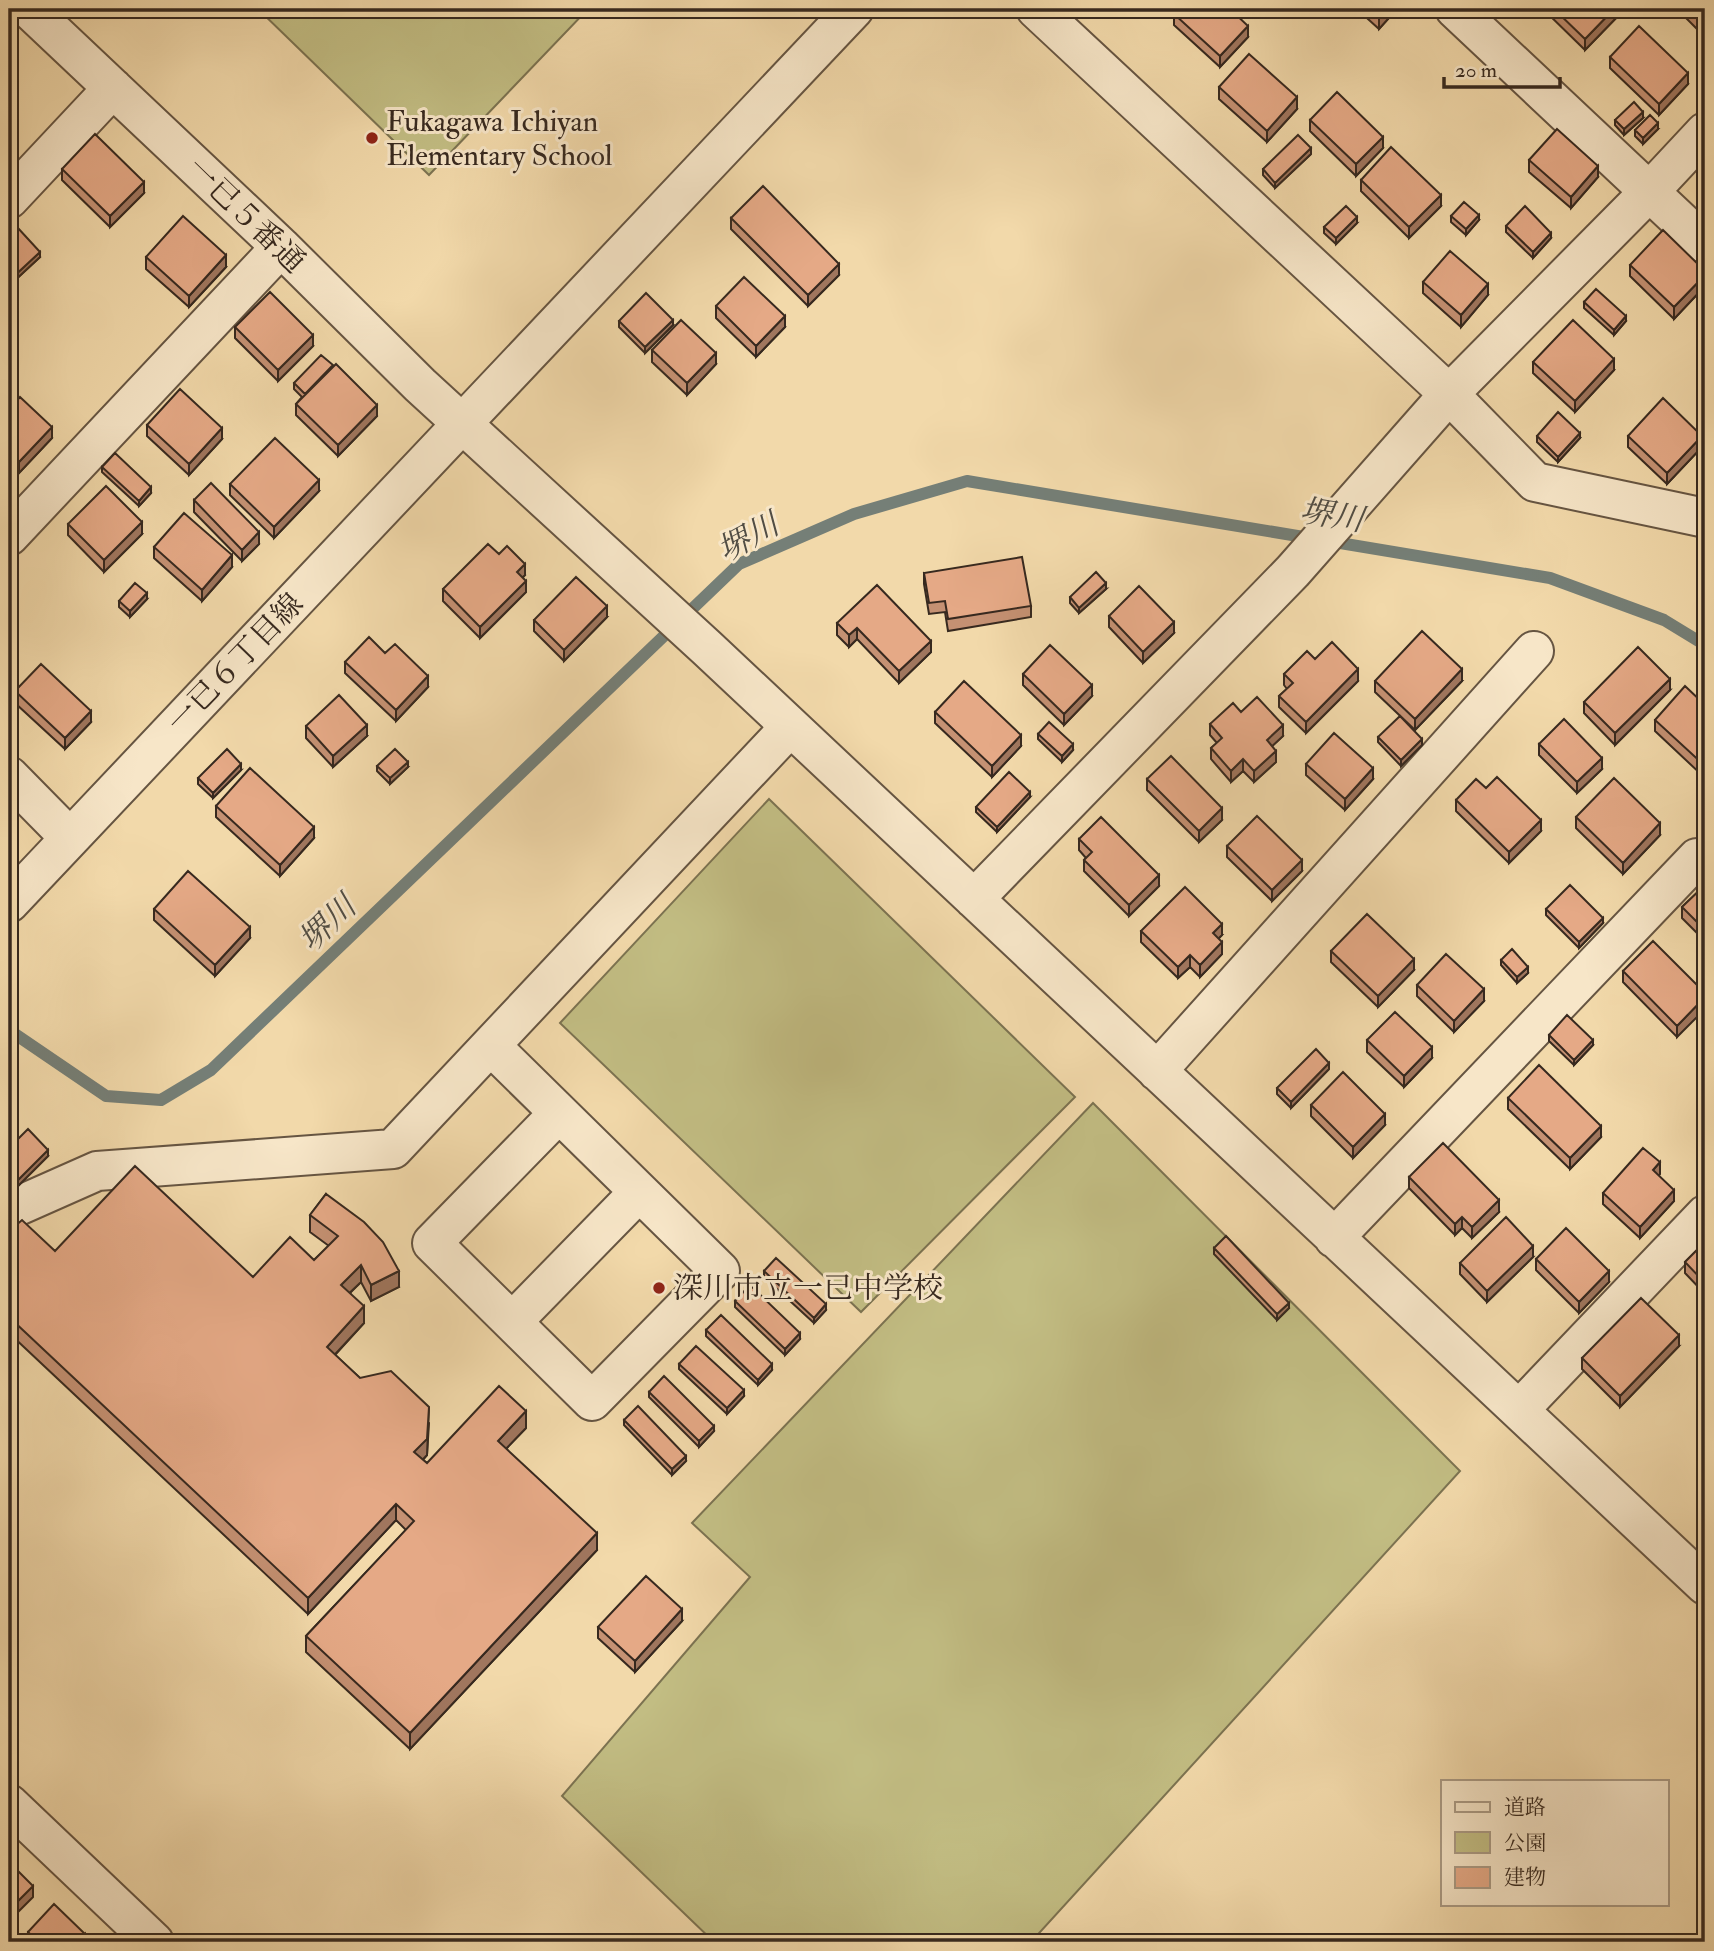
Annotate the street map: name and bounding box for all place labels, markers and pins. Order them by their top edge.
place label: Fukagawa Ichiyan Elementary School [386,103,613,174]
marker: Fukagawa Ichiyan Elementary School [364,130,380,146]
place label: 深川市立一已中学校 [673,1270,943,1307]
marker: 深川市立一已中学校 [651,1280,667,1296]

